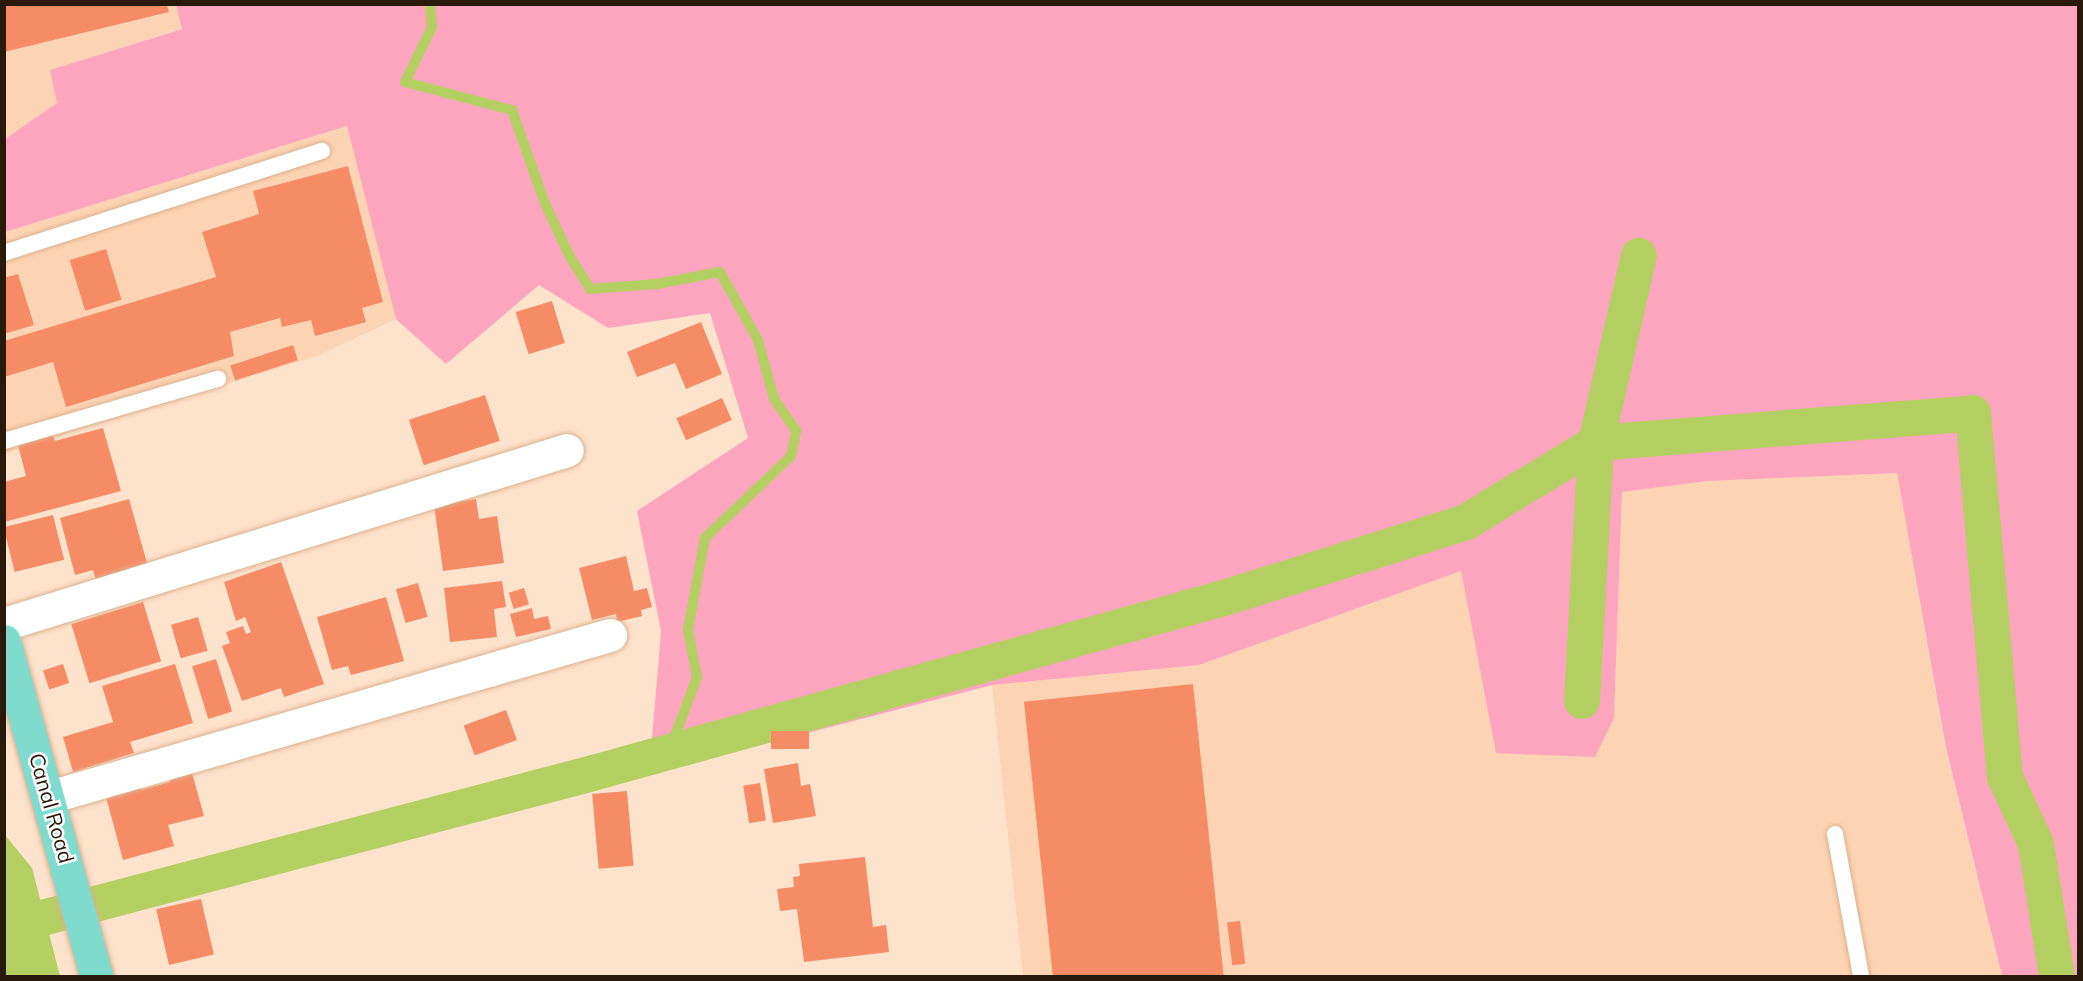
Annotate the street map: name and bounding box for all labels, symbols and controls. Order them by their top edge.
street label: Canal Road [24,750,80,866]

